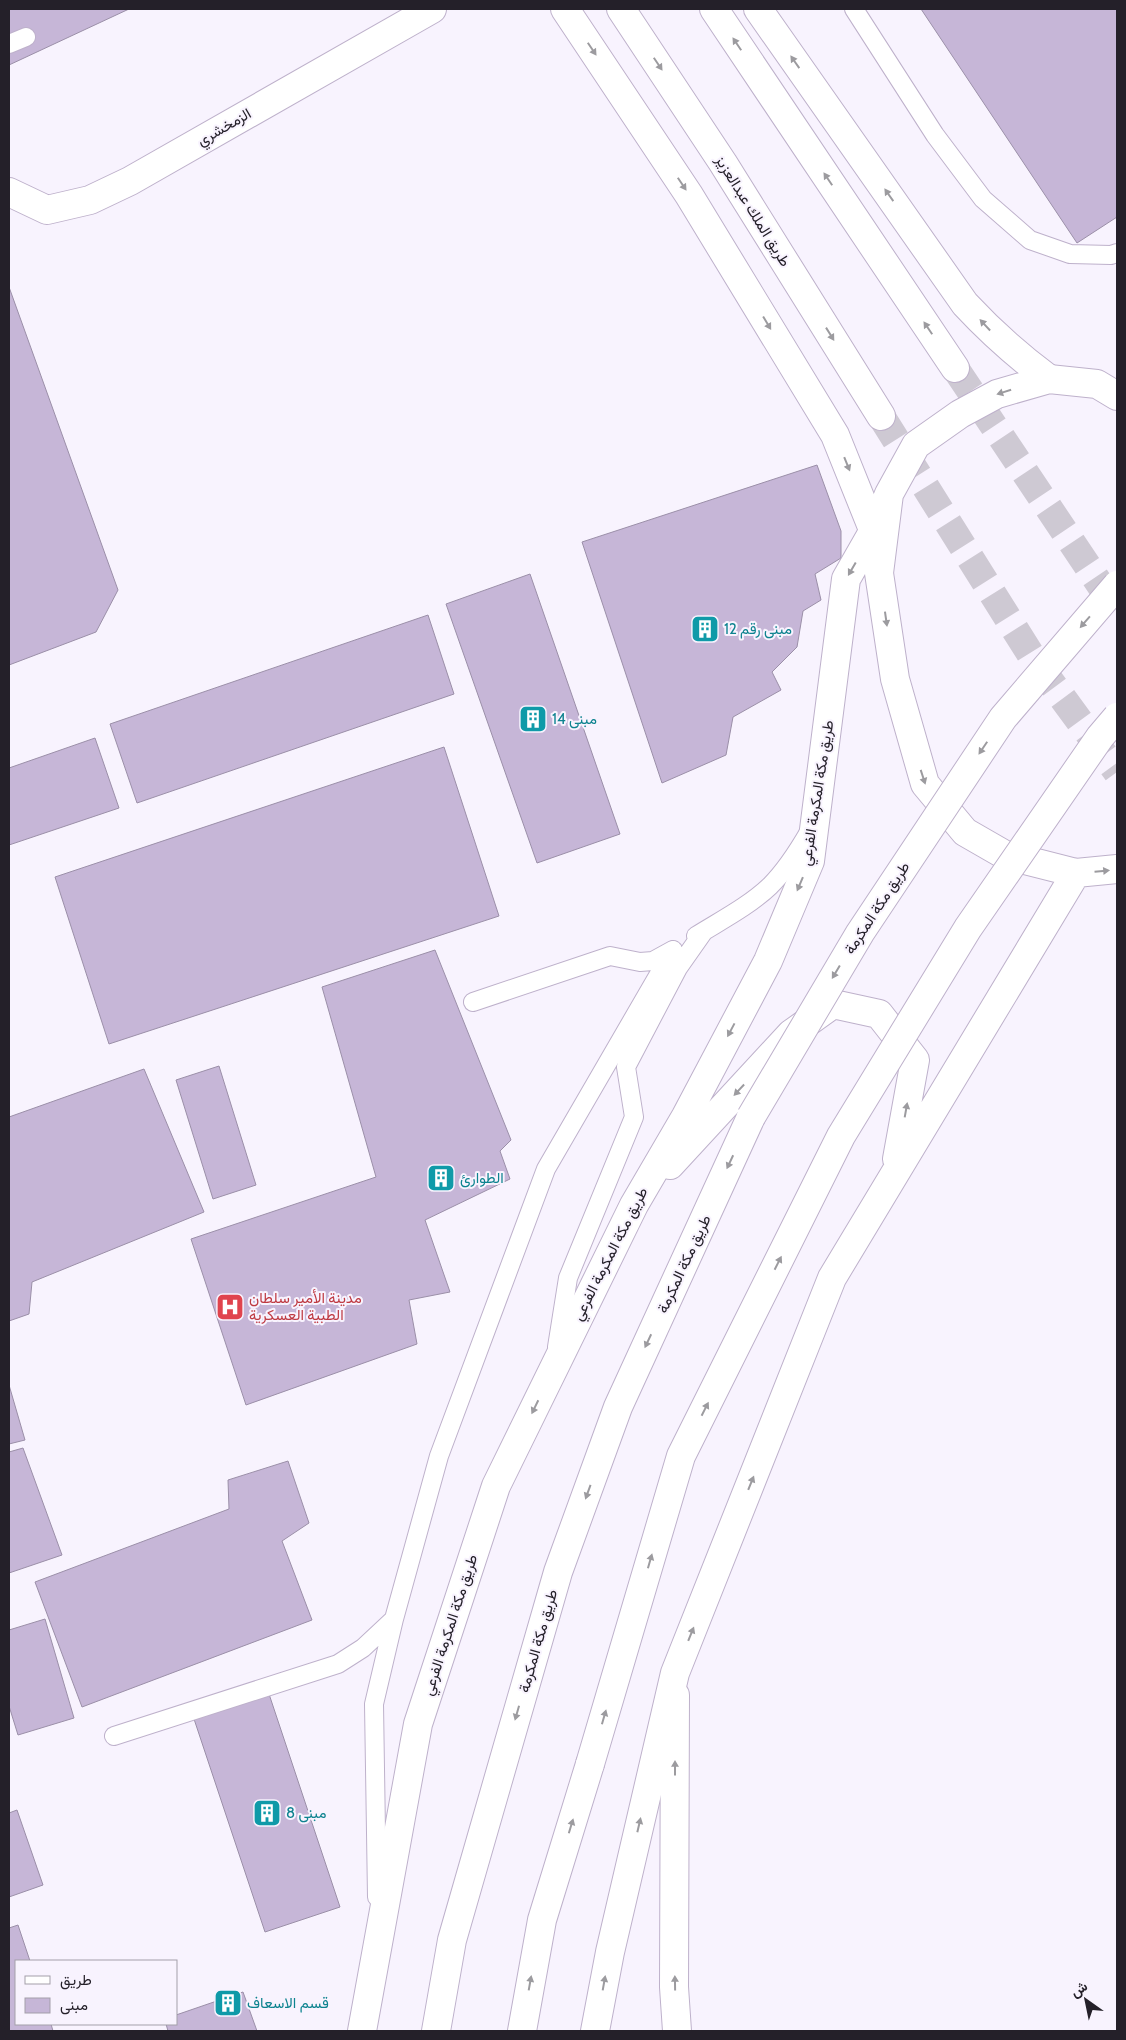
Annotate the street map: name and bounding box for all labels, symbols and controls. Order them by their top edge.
one-way arrow [732,37,742,50]
one-way arrow [587,43,597,56]
one-way arrow [790,55,800,68]
one-way arrow [653,57,662,71]
street label: الزمخشري [194,104,256,153]
street label: طريق الملك عبدالعزيز [710,151,795,271]
one-way arrow [823,172,832,185]
one-way arrow [677,178,687,191]
one-way arrow [884,188,894,201]
one-way arrow [763,316,772,329]
one-way arrow [979,319,991,331]
one-way arrow [923,321,933,335]
one-way arrow [825,327,834,340]
one-way arrow [996,389,1011,397]
one-way arrow [843,457,851,472]
one-way arrow [847,563,856,576]
one-way arrow [882,612,890,628]
building icon: مبنى رقم 12 [690,614,720,644]
one-way arrow [1080,615,1091,628]
place label: مبنى رقم 12 [724,620,792,639]
building icon: مبنى 14 [518,704,548,734]
place label: مبنى 14 [552,710,597,729]
street label: طريق مكة المكرمة الفرعي [797,719,841,868]
one-way arrow [978,741,988,755]
one-way arrow [920,770,928,785]
street label: طريق مكة المكرمة [840,858,914,958]
one-way arrow [1094,866,1110,874]
one-way arrow [796,876,804,891]
one-way arrow [832,965,841,978]
one-way arrow [727,1023,735,1038]
one-way arrow [733,1084,745,1096]
one-way arrow [902,1102,910,1118]
one-way arrow [726,1155,734,1169]
building icon: الطوارئ [426,1163,456,1193]
place label: الطوارئ [460,1169,504,1188]
street label: طريق مكة المكرمة الفرعي [569,1184,655,1326]
street label: طريق مكة المكرمة [653,1212,716,1316]
one-way arrow [773,1256,782,1271]
place label: مدينة الأمير سلطان الطبية العسكرية [249,1289,362,1324]
hospital icon: مدينة الأمير سلطان الطبية العسكرية [215,1292,245,1322]
one-way arrow [644,1334,652,1348]
one-way arrow [530,1400,538,1414]
one-way arrow [701,1402,709,1416]
one-way arrow [747,1476,755,1491]
one-way arrow [584,1485,592,1500]
street label: طريق مكة المكرمة الفرعي [419,1552,485,1699]
one-way arrow [647,1554,655,1569]
street label: طريق مكة المكرمة [515,1587,562,1695]
one-way arrow [687,1627,695,1642]
one-way arrow [513,1706,521,1721]
one-way arrow [601,1709,609,1724]
one-way arrow [671,1759,679,1775]
building icon: مبنى 8 [252,1798,282,1828]
place label: مبنى 8 [286,1804,326,1823]
one-way arrow [635,1817,643,1832]
one-way arrow [567,1819,575,1834]
legend [15,1960,178,2025]
text: طريق [60,1971,92,1990]
one-way arrow [670,1974,678,1990]
one-way arrow [527,1975,535,1991]
one-way arrow [600,1975,608,1991]
north arrow [1061,1975,1111,2025]
text: ش [1067,1977,1091,2001]
building icon: قسم الاسعاف [213,1988,243,2018]
place label: قسم الاسعاف [247,1994,329,2013]
text: مبنى [60,1996,88,2015]

